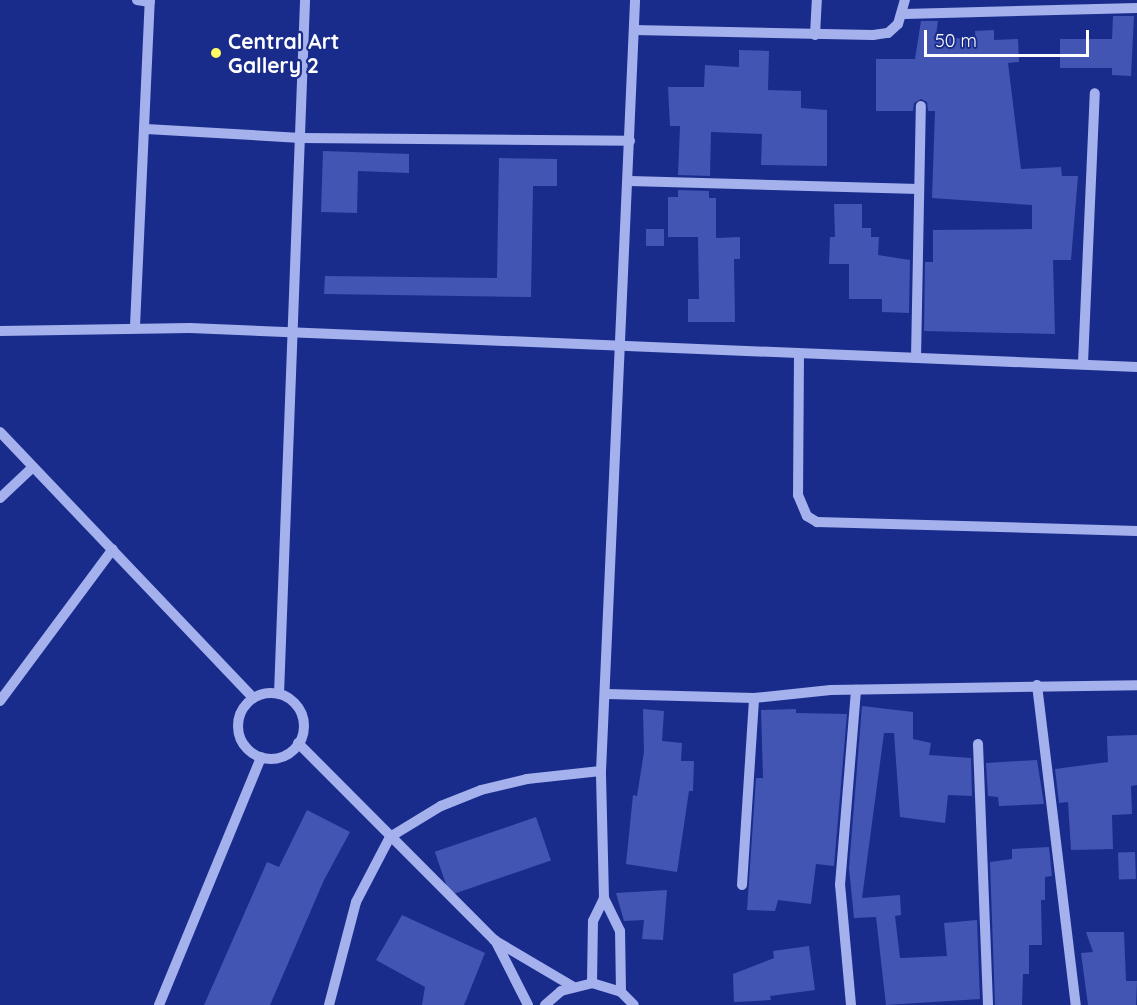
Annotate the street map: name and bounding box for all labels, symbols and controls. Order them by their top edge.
scale bar [927,18,1092,56]
place label: Central Art Gallery 2 [228,28,339,78]
text: 50 m [935,29,977,52]
marker: Central Art Gallery 2 [209,46,223,60]

